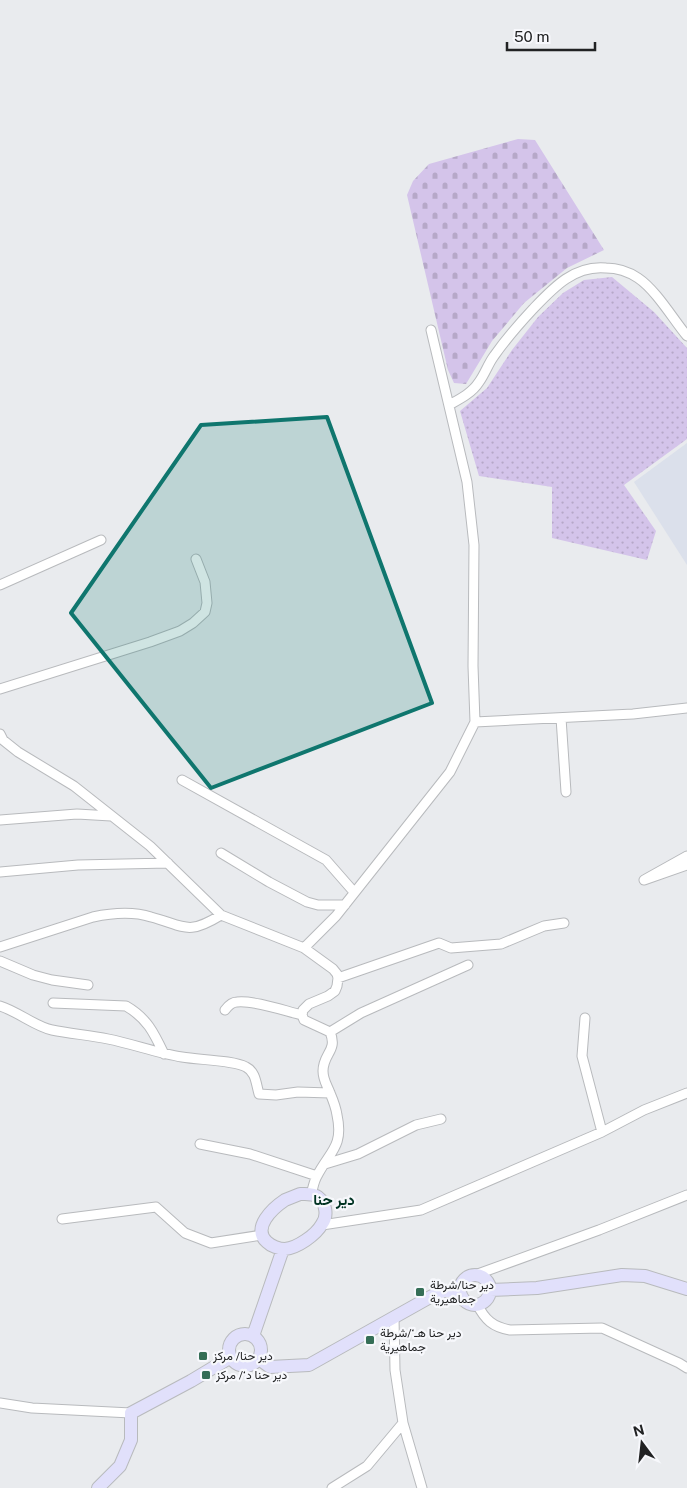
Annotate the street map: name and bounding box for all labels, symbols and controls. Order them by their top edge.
scale bar [507,20,594,52]
text: 50 m [514,28,549,45]
district label: دير حنا [313,1191,355,1209]
place label: دير حنا/شرطة جماهيرية [430,1278,494,1307]
marker: دير حنا/شرطة جماهيرية [414,1286,426,1298]
place label: دير حنا هـ‘/شرطة جماهيرية [380,1326,462,1355]
marker: دير حنا هـ‘/شرطة جماهيرية [364,1334,376,1346]
place label: دير حنا/ مركز [212,1349,273,1364]
marker: دير حنا/ مركز [197,1350,209,1362]
place label: دير حنا د‘/ مركز [215,1368,287,1383]
marker: دير حنا د‘/ مركز [200,1369,212,1381]
north arrow [617,1418,667,1468]
text: N [631,1421,646,1440]

